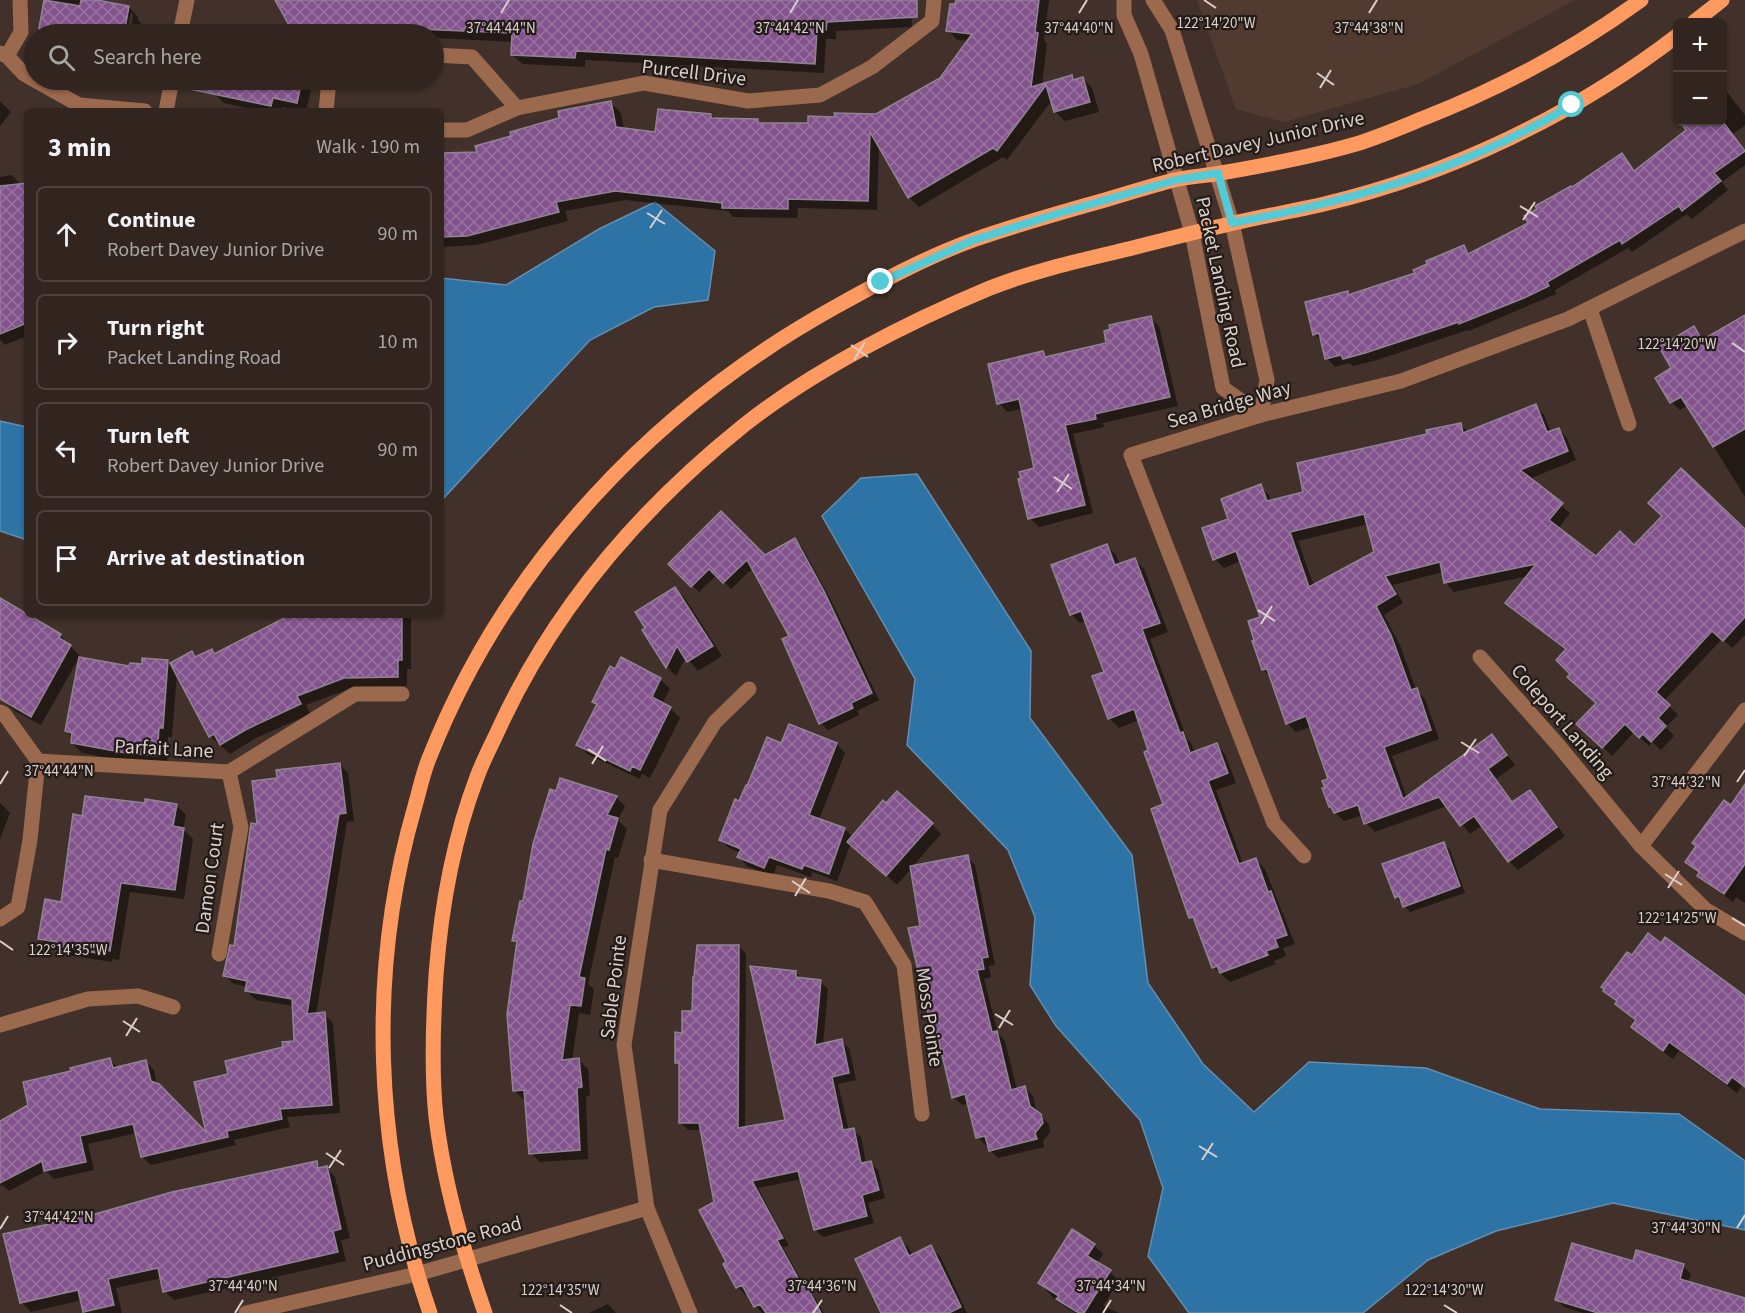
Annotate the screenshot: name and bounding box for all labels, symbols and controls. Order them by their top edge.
text: 122°14'20"W [1176,13,1256,34]
text: 37°44'44"N [466,18,536,39]
text: 37°44'42"N [755,18,825,39]
text: 37°44'40"N [1044,18,1114,39]
text: 37°44'38"N [1334,18,1404,39]
map controls [1673,18,1727,126]
button: + [1673,18,1727,72]
search box [24,24,444,90]
icon: search [45,41,78,74]
text: Search here [93,41,201,73]
street label: Purcell Drive [640,53,748,93]
button: − [1673,72,1727,126]
route start [1558,91,1584,117]
street label: Robert Davey Junior Drive [1149,104,1367,180]
text: 3 min [48,129,111,166]
text: Walk · 190 m [316,133,420,161]
street label: Packet Landing Road [1188,194,1252,370]
text: Continue [107,204,196,236]
icon: ahead [50,218,83,251]
text: 90 m [378,220,418,248]
text: Robert Davey Junior Drive [107,236,324,264]
route end [867,268,893,294]
text: Turn right [107,312,204,344]
icon: right [50,326,83,359]
text: 10 m [378,328,418,356]
text: 122°14'20"W [1637,334,1717,355]
text: Packet Landing Road [107,344,281,372]
street label: Sea Bridge Way [1164,374,1295,436]
text: Turn left [107,420,189,452]
icon: left [50,434,83,467]
text: 90 m [378,436,418,464]
text: Robert Davey Junior Drive [107,452,324,480]
icon: arrive [50,542,83,575]
text: Arrive at destination [107,542,305,574]
street label: Coleport Landing [1504,658,1620,785]
street label: Parfait Lane [114,732,214,766]
text: 37°44'44"N [24,761,94,782]
text: 37°44'32"N [1651,772,1721,793]
street label: Damon Court [188,821,232,935]
text: 122°14'25"W [1637,908,1717,929]
street label: Sable Pointe [594,933,634,1041]
text: 122°14'35"W [28,940,108,961]
street label: Moss Pointe [908,966,950,1069]
text: 37°44'42"N [24,1207,94,1228]
street label: Puddingstone Road [360,1209,525,1279]
text: 37°44'30"N [1651,1218,1721,1239]
text: 37°44'40"N [208,1276,278,1297]
text: 37°44'36"N [787,1276,857,1297]
text: 37°44'34"N [1076,1276,1146,1297]
text: 122°14'35"W [520,1280,600,1301]
text: 122°14'30"W [1404,1280,1484,1301]

